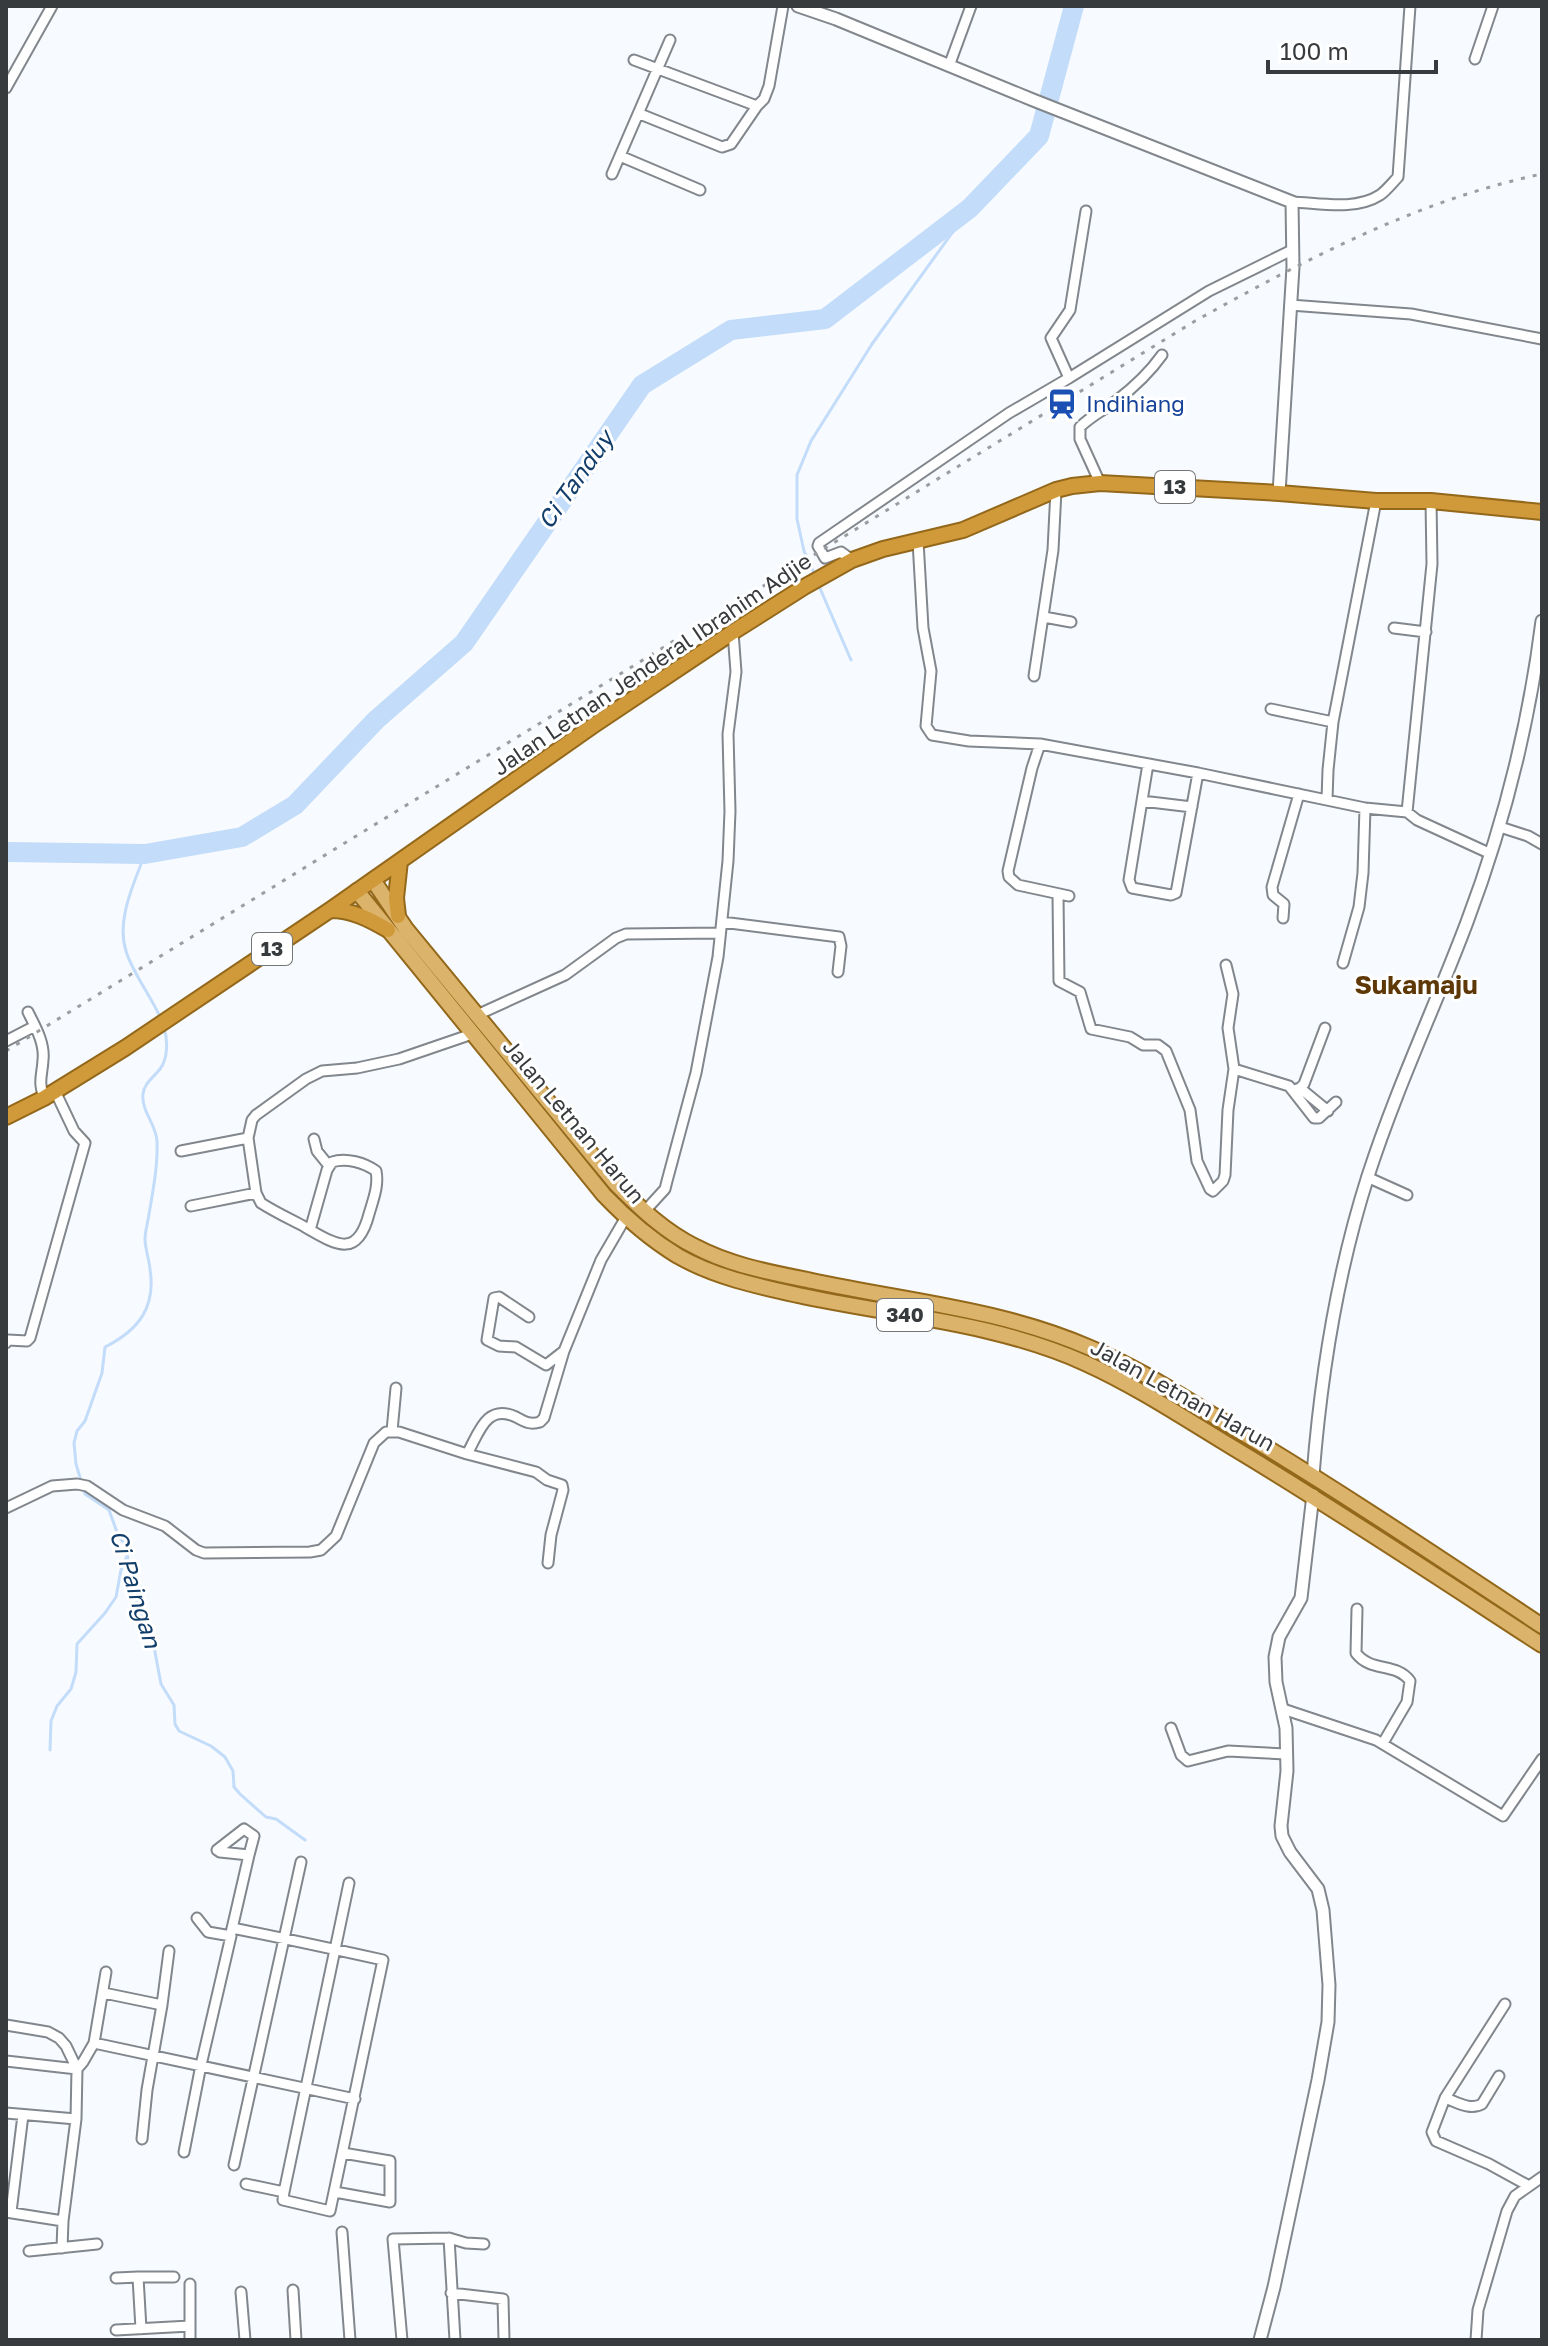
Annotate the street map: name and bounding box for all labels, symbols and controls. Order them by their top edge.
scale bar [1268,24,1436,74]
text: 100 m [1280,36,1349,65]
station icon: Indihiang [1045,387,1079,421]
place label: Indihiang [1086,390,1185,417]
water label: Ci Tanduy [531,422,622,534]
road number: 13 [1155,471,1195,503]
street label: Jalan Letnan Jenderal Ibrahim Adjie [487,547,816,781]
road number: 13 [252,933,292,965]
district label: Sukamaju [1354,969,1478,1000]
street label: Jalan Letnan Harun [498,1033,651,1208]
road number: 340 [877,1299,933,1331]
street label: Jalan Letnan Harun [1086,1333,1280,1456]
water label: Ci Paingan [104,1526,169,1653]

